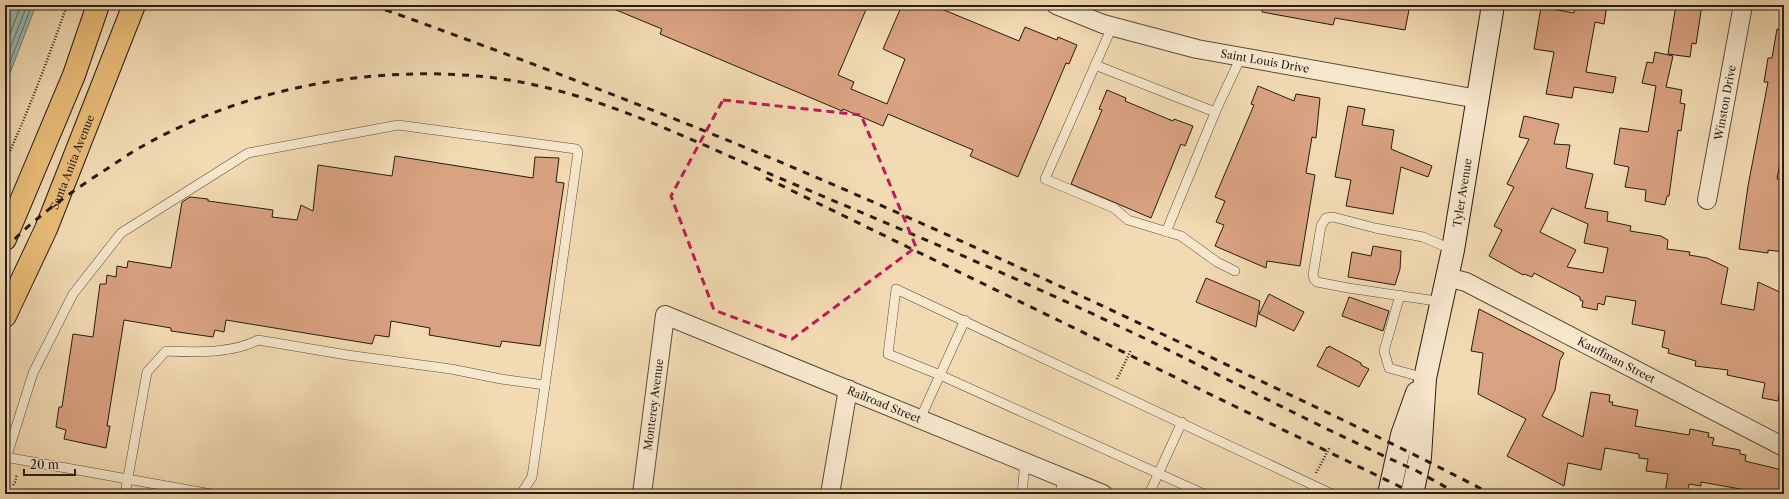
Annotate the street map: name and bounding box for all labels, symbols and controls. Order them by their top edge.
street label: Saint Louis Drive [1219,46,1310,76]
street label: Winston Drive [1711,64,1739,142]
street label: Santa Anita Avenue [47,113,97,212]
street label: Tyler Avenue [1450,157,1475,228]
street label: Kauffman Street [1575,334,1658,386]
street label: Monterey Avenue [641,358,666,451]
street label: Railroad Street [845,383,923,426]
scale bar [24,451,75,477]
text: 20 m [30,457,59,472]

